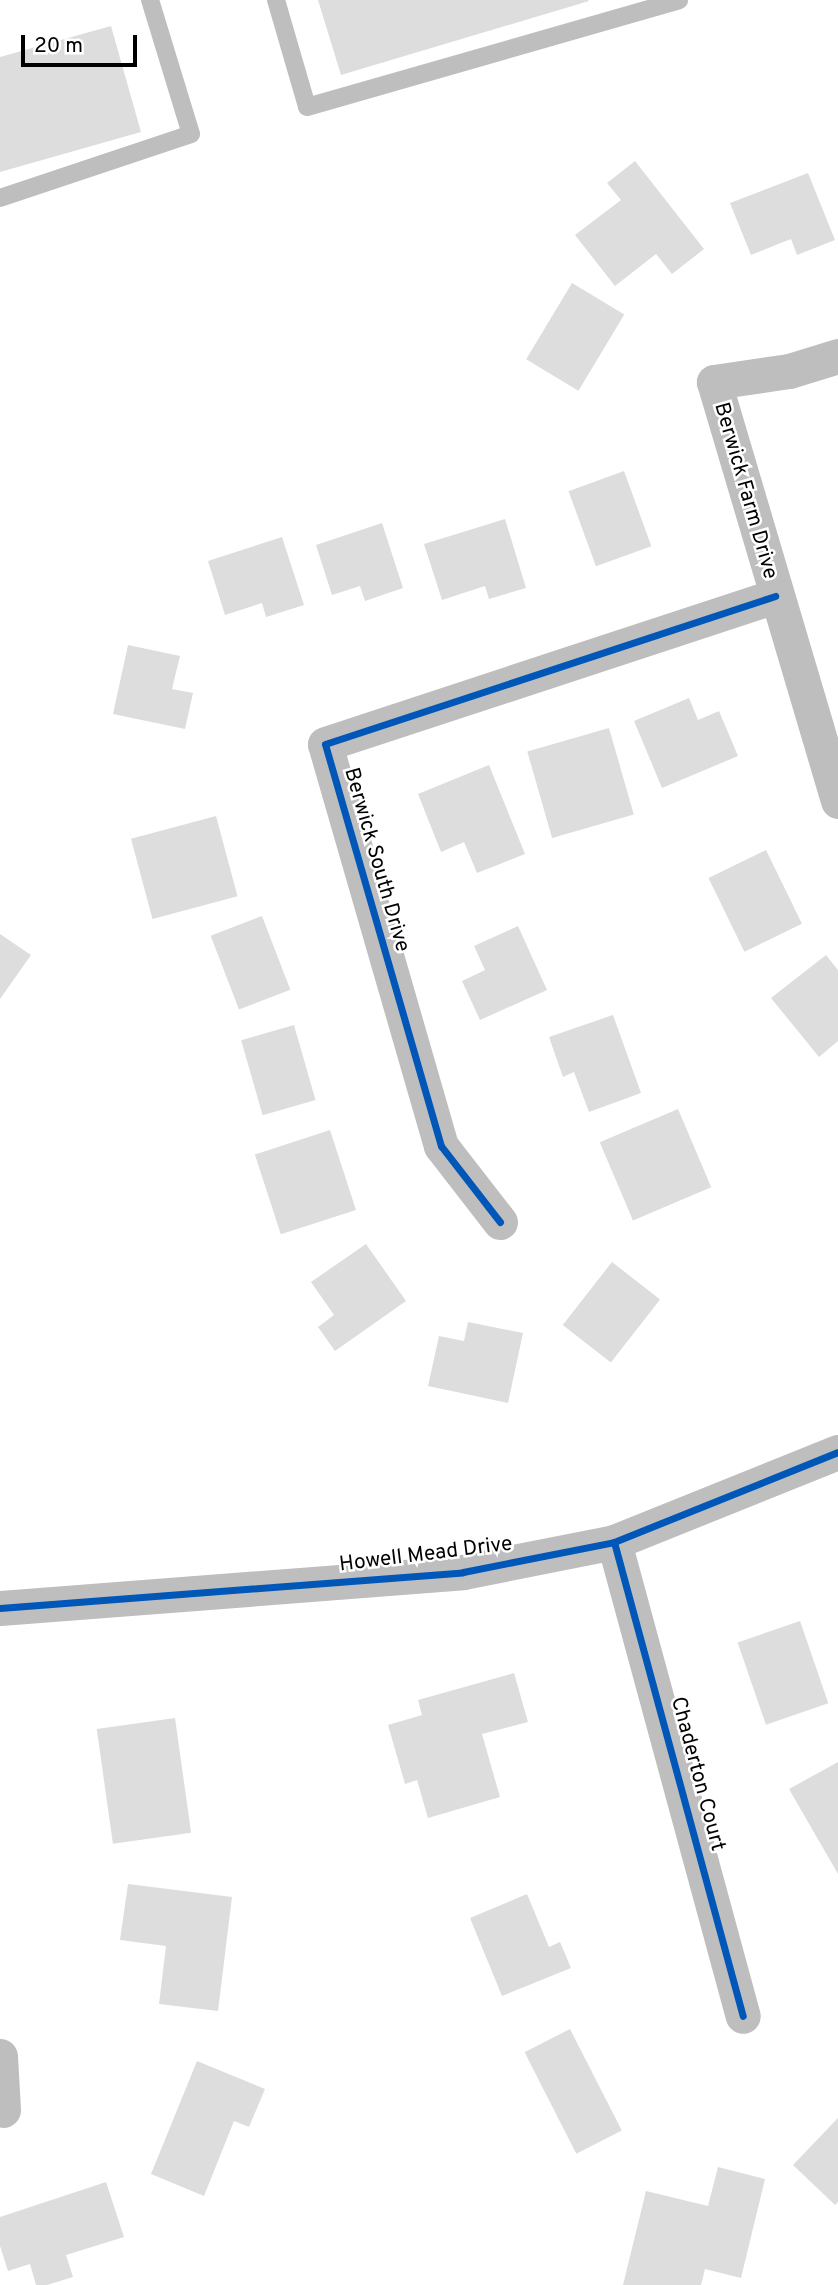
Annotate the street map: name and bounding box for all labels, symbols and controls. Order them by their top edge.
scale bar [24,21,140,65]
text: 20 m [34,33,83,60]
street label: Berwick Farm Drive [708,400,782,582]
street label: Berwick South Drive [338,765,414,955]
street label: Howell Mead Drive [338,1532,514,1578]
street label: Chaderton Court [664,1694,730,1854]

